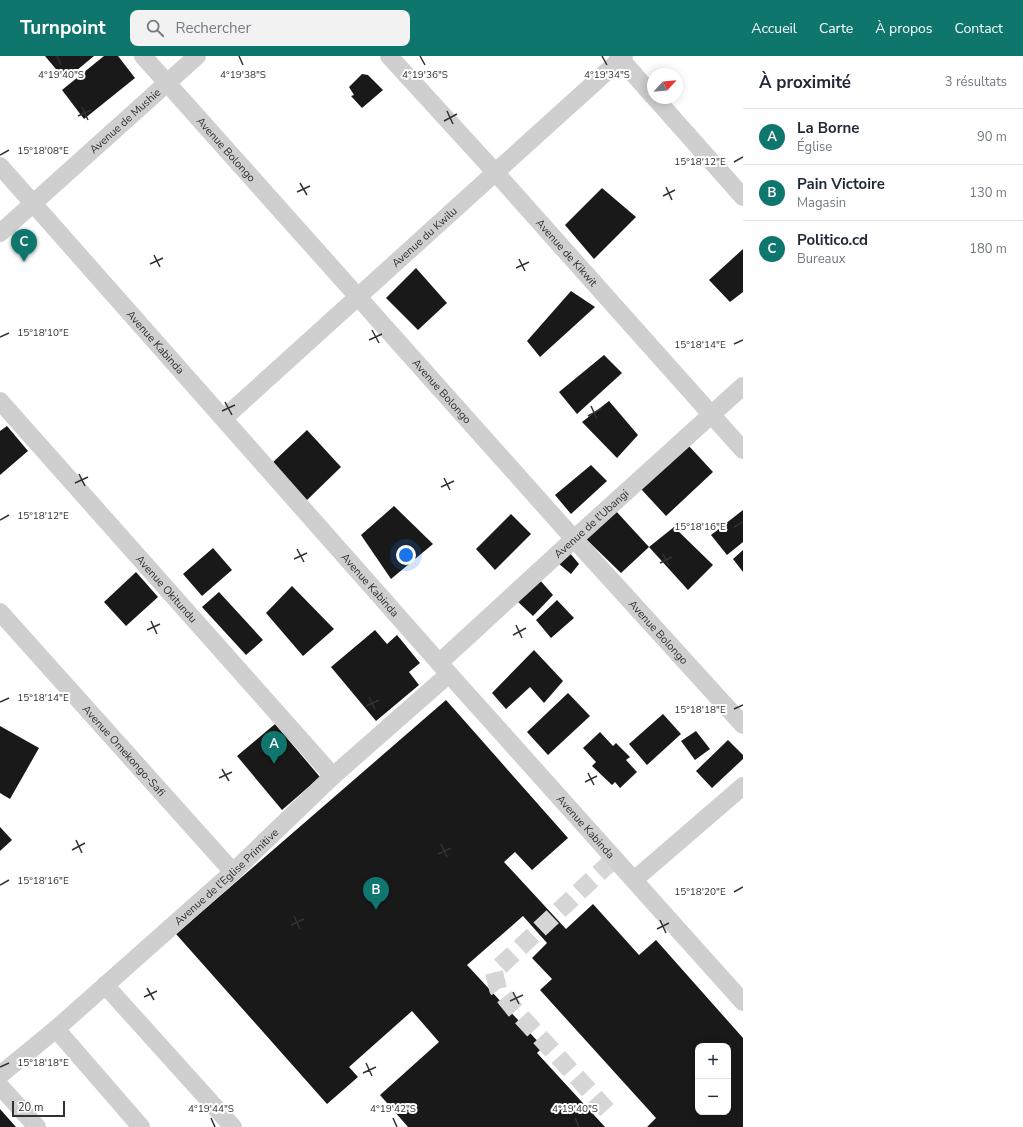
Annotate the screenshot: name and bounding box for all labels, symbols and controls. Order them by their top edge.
search box [130,10,410,46]
text: Turnpoint [20,15,106,41]
icon: search [144,17,166,39]
text: Rechercher [176,18,251,38]
text: Accueil [751,19,797,38]
text: Carte [819,19,853,38]
text: À propos [875,19,933,38]
text: Contact [955,19,1003,38]
text: 4°19'40"S [38,68,84,82]
text: 4°19'38"S [220,68,266,82]
text: 4°19'36"S [402,68,448,82]
text: 4°19'34"S [584,68,630,82]
north arrow [647,68,683,104]
text: À proximité [759,71,851,94]
text: 3 résultats [945,73,1007,91]
street label: Avenue de Mushie [86,85,164,157]
street label: Avenue Bolongo [193,114,259,185]
text: La Borne [797,118,859,138]
text: A [767,128,777,146]
text: 90 m [977,128,1007,146]
text: Église [797,138,832,156]
text: 15°18'08"E [17,144,69,158]
text: 15°18'12"E [674,155,726,169]
text: Pain Victoire [797,174,885,194]
text: B [768,184,776,202]
text: 130 m [969,184,1007,202]
text: Magasin [797,194,846,212]
street label: Avenue du Kwilu [388,203,460,270]
street label: Avenue de Kikwit [533,215,601,290]
pin: C [11,229,37,262]
text: Politico.cd [797,230,868,250]
text: C [768,240,776,258]
text: 180 m [969,240,1007,258]
text: Bureaux [797,250,846,268]
street label: Avenue Kabinda [123,307,188,377]
text: 15°18'10"E [17,326,69,340]
text: 15°18'14"E [674,338,726,352]
street label: Avenue Bolongo [409,355,475,427]
street label: Avenue de l'Ubangi [550,486,632,561]
text: 15°18'12"E [17,509,69,523]
text: 15°18'16"E [674,520,726,534]
your location [396,545,416,565]
street label: Avenue Kabinda [338,550,403,620]
street label: Avenue Okitundu [133,552,201,626]
street label: Avenue Bolongo [625,597,692,667]
text: 15°18'14"E [17,691,69,705]
street label: Avenue Omekongo-Safi [79,702,169,799]
text: 15°18'18"E [674,703,726,717]
pin: A [261,731,287,764]
street label: Avenue Kabinda [553,792,618,862]
street label: Avenue de l'Eglise Primitive [171,825,282,928]
text: 15°18'16"E [17,874,69,888]
pin: B [363,877,389,910]
text: 15°18'20"E [674,885,726,899]
map controls [695,1043,731,1115]
button: + [695,1043,731,1079]
text: 15°18'18"E [17,1056,69,1070]
button: − [695,1079,731,1115]
scale bar [12,1099,65,1118]
text: 20 m [18,1100,43,1115]
text: 4°19'44"S [188,1102,234,1116]
text: 4°19'42"S [370,1102,416,1116]
text: 4°19'40"S [552,1102,598,1116]

